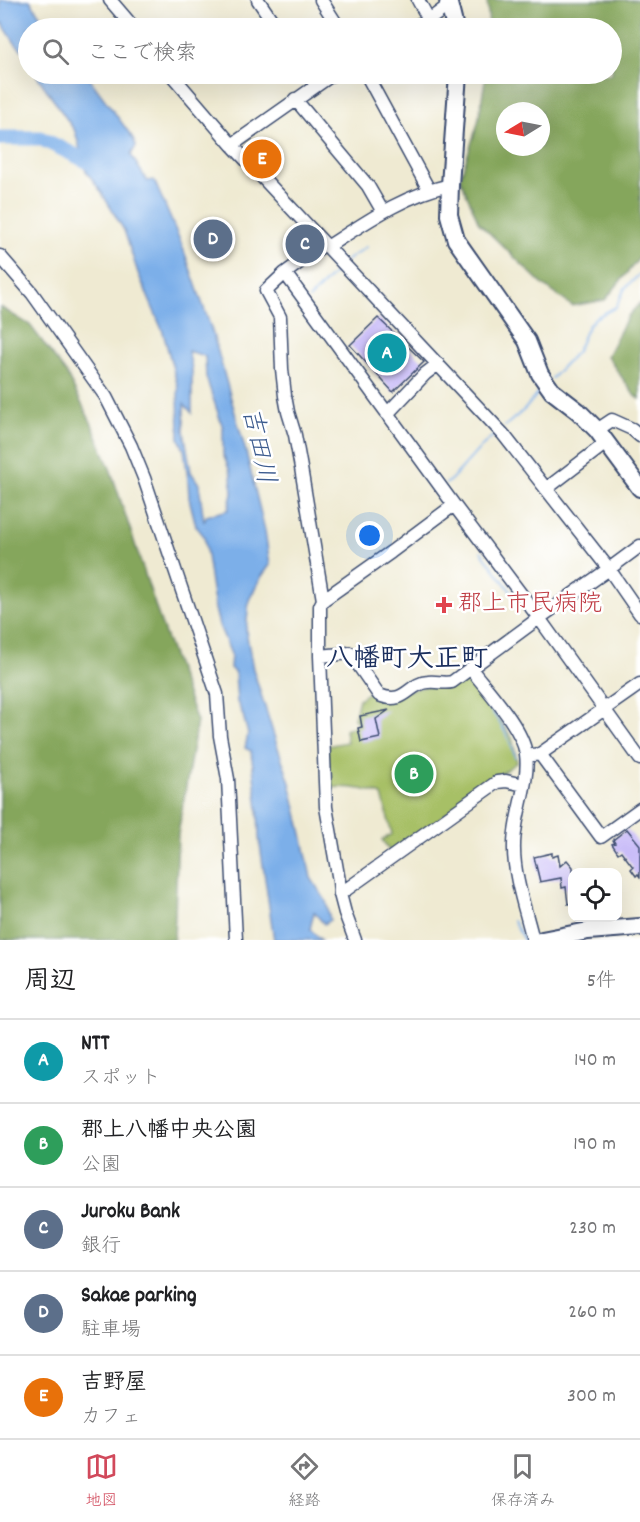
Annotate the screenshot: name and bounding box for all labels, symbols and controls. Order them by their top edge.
search box [18,18,622,84]
icon: search [39,35,72,68]
text: ここで検索 [87,39,197,70]
north arrow [496,102,550,156]
pin: E [242,136,282,182]
pin: D [194,216,232,262]
pin: C [286,222,324,266]
pin: A [368,330,406,376]
water label: 吉田川 [231,404,283,488]
your location [355,521,384,550]
place label: 郡上市民病院 [458,588,602,622]
marker: 郡上市民病院 [435,596,453,614]
district label: 八幡町大正町 [326,641,488,680]
pin: B [394,752,434,796]
map controls [568,868,622,922]
button: locate [568,868,622,922]
text: 周辺 [24,964,76,1001]
text: 5件 [587,968,616,996]
text: NTT [81,1029,109,1060]
text: A [38,1047,49,1075]
text: 140 m [574,1047,616,1075]
text: スポット [81,1065,161,1093]
text: 郡上八幡中央公園 [81,1116,257,1147]
text: B [39,1131,48,1159]
text: 190 m [573,1131,616,1159]
text: 公園 [81,1152,121,1180]
text: Juroku Bank [81,1197,180,1228]
text: C [39,1215,48,1243]
text: 230 m [569,1215,616,1243]
text: 銀行 [81,1233,121,1261]
text: Sakae parking [81,1281,197,1312]
text: D [38,1299,49,1327]
text: 260 m [568,1299,616,1327]
text: 駐車場 [81,1317,141,1345]
text: 吉野屋 [81,1368,147,1399]
text: E [39,1383,48,1411]
text: 300 m [567,1383,616,1411]
text: カフェ [81,1404,141,1432]
tab: 地図 [85,1450,118,1513]
tab: 経路 [288,1450,321,1513]
tab: 保存済み [491,1450,555,1513]

